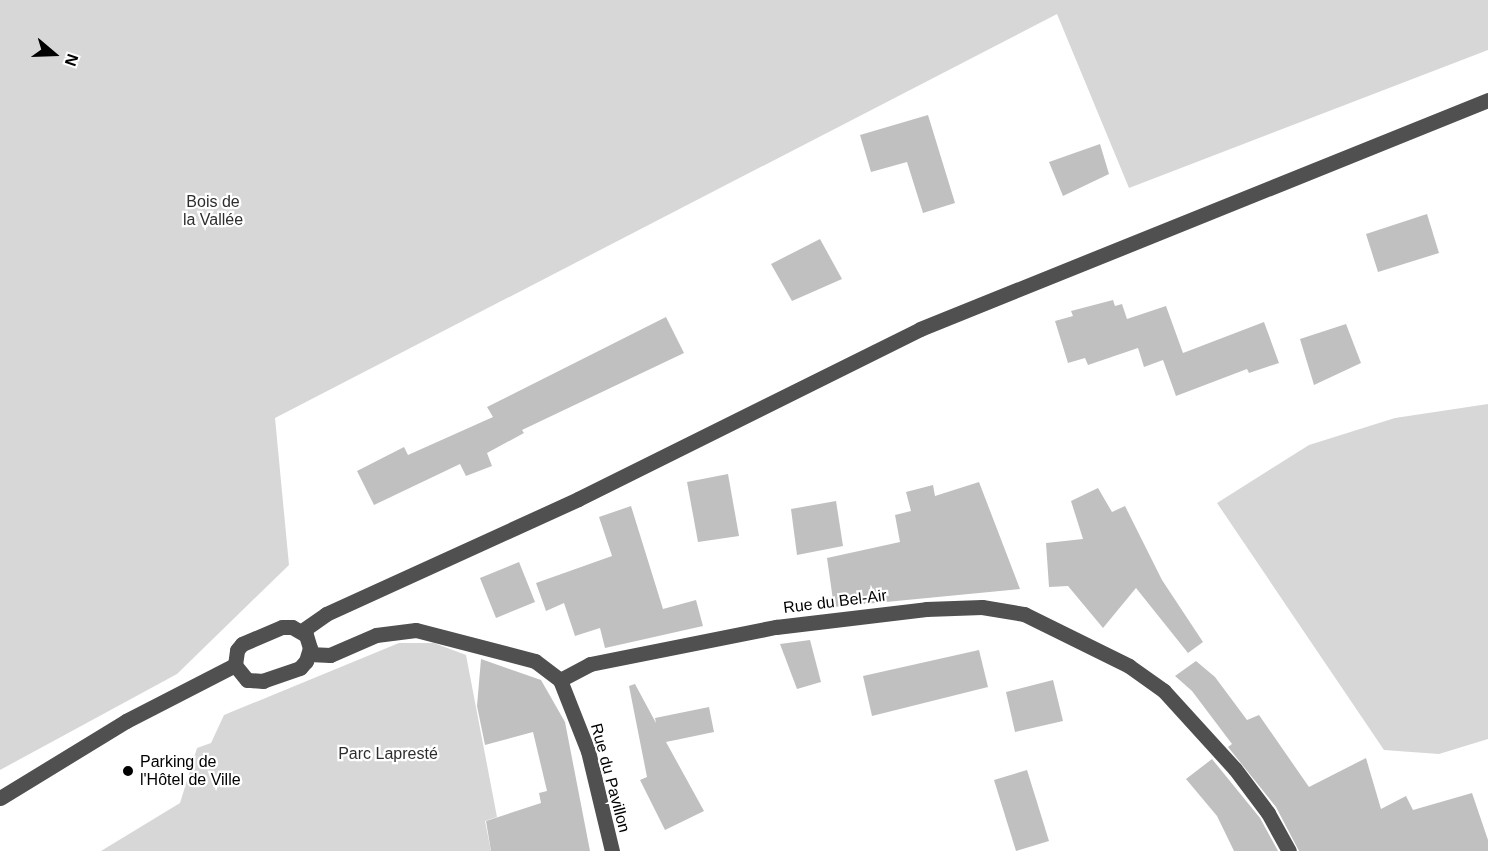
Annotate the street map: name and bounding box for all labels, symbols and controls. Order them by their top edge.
north arrow [24,24,84,84]
text: N [62,52,81,68]
park label: Bois de la Vallée [183,192,243,230]
street label: Rue du Bel-Air [782,586,888,618]
street label: Rue du Pavillon [586,721,634,835]
park label: Parc Lapresté [338,744,438,764]
place label: Parking de l'Hôtel de Ville [140,752,241,790]
marker: Parking de l'Hôtel de Ville [121,764,135,778]

